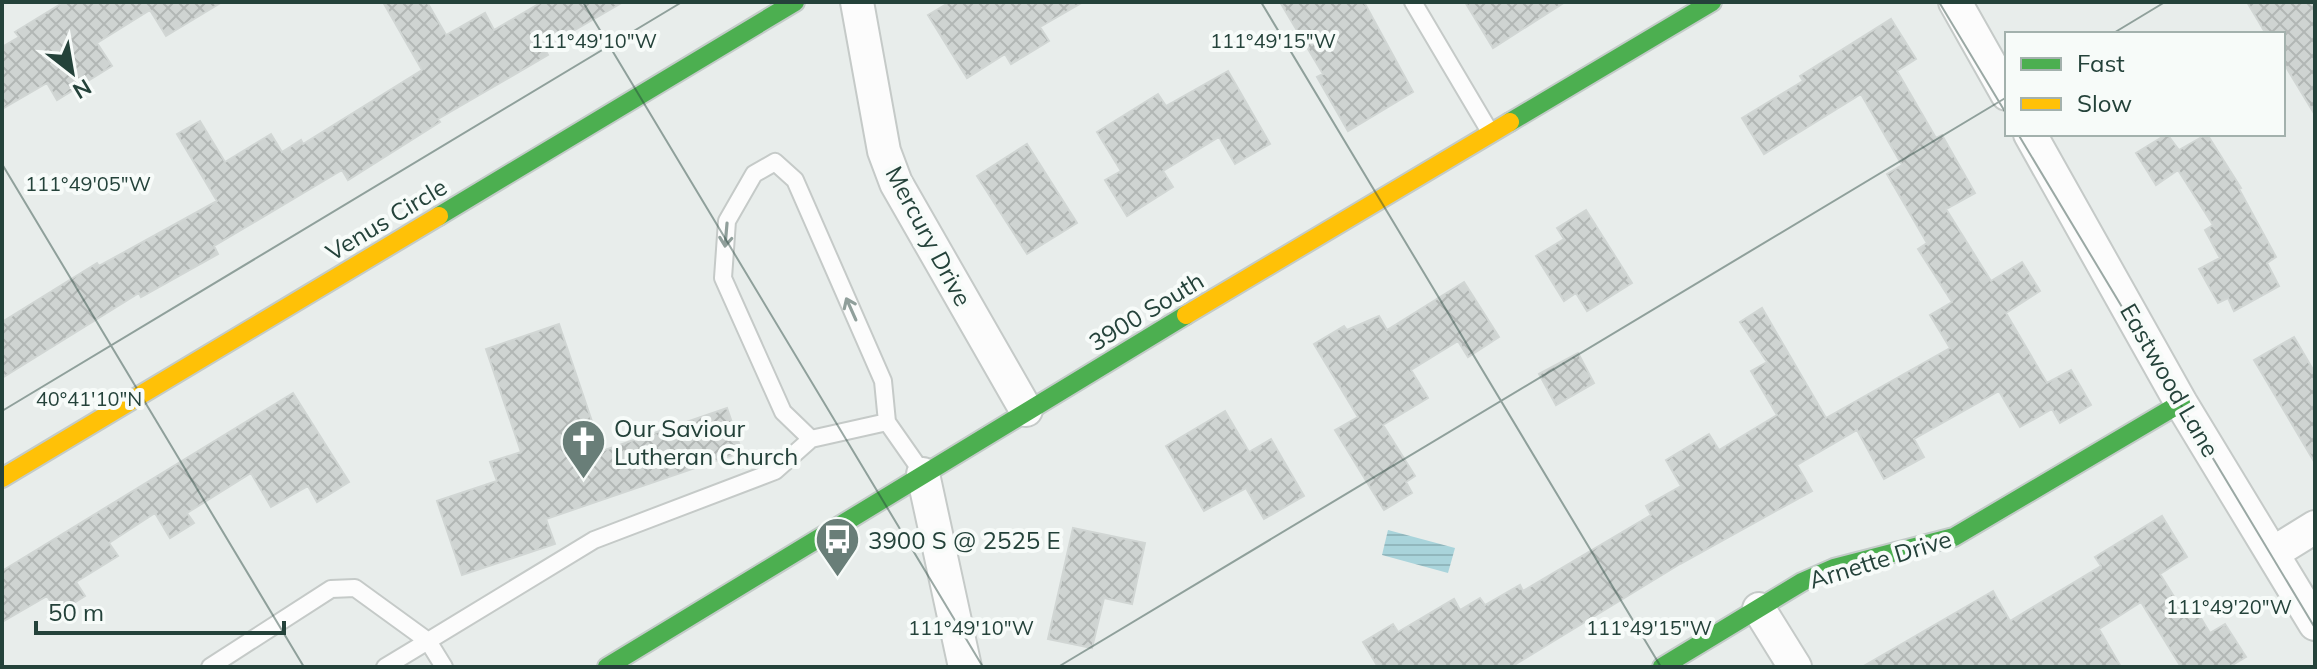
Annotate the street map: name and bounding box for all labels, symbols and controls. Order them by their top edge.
text: 111°49'10"W [531,28,657,53]
text: 111°49'15"W [1210,28,1336,53]
north arrow [32,32,112,112]
legend [2005,32,2285,136]
text: Fast [2077,48,2125,78]
text: N [68,73,97,105]
text: Slow [2077,88,2132,118]
street label: Mercury Drive [880,161,978,311]
text: 111°49'05"W [25,171,151,196]
street label: Venus Circle [320,171,452,267]
one-way arrow [718,221,733,248]
street label: 3900 South [1083,265,1209,357]
one-way arrow [843,297,858,322]
street label: Eastwood Lane [2114,298,2226,462]
text: 40°41'10"N [36,386,142,411]
place label: Our Saviour Lutheran Church [614,413,798,471]
church icon: Our Saviour Lutheran Church [559,418,607,481]
bus stop icon: 3900 S @ 2525 E [813,516,861,579]
street label: Arnette Drive [1805,523,1955,595]
place label: 3900 S @ 2525 E [868,525,1061,555]
scale bar [36,585,284,635]
text: 111°49'20"W [2166,594,2292,619]
text: 50 m [48,597,104,627]
text: 111°49'10"W [908,615,1034,640]
text: 111°49'15"W [1586,615,1712,640]

